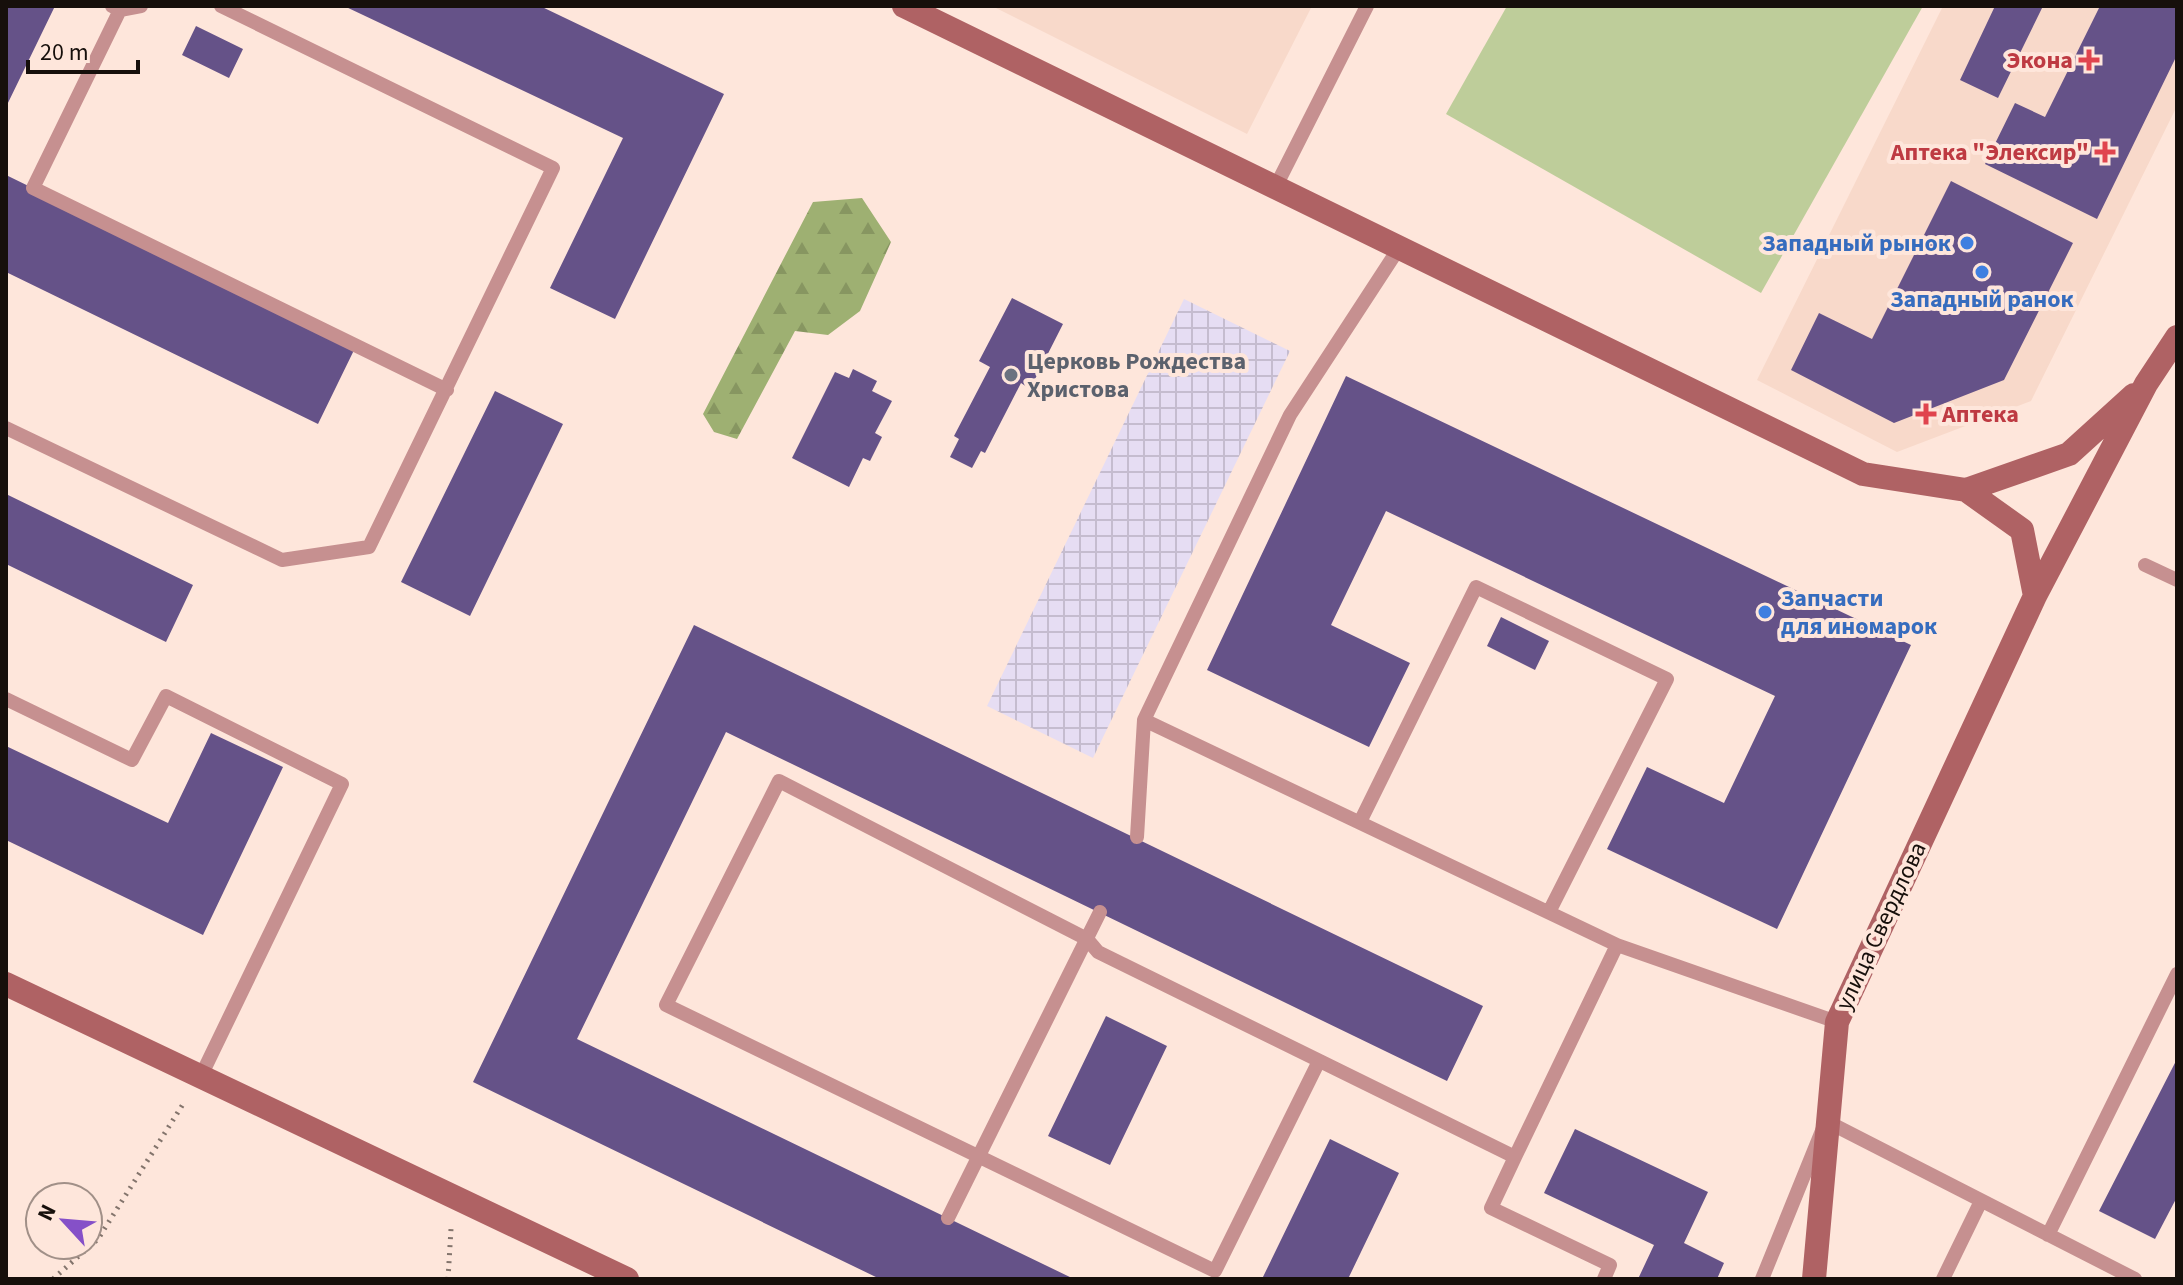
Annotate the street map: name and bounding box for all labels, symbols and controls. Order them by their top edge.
scale bar [28,24,138,74]
text: 20 m [40,35,89,70]
place label: Экона [2007,43,2073,78]
marker: Экона [2080,51,2098,69]
place label: Аптека "Элексир" [1890,135,2089,170]
marker: Аптека "Элексир" [2096,143,2114,161]
place label: Западный рынок [1762,226,1952,261]
marker: Западный рынок [1958,234,1976,252]
marker: Западный ранок [1973,263,1991,281]
place label: Западный ранок [1890,282,2075,317]
place label: Церковь Рождества Христова [1027,344,1246,407]
marker: Церковь Рождества Христова [1002,366,1020,384]
place label: Аптека [1941,397,2019,432]
marker: Аптека [1917,405,1935,423]
place label: Запчасти для иномарок [1781,581,1938,644]
marker: Запчасти для иномарок [1756,603,1774,621]
street label: улица Свердлова [1827,836,1935,1016]
north arrow [24,1181,104,1261]
text: N [29,1199,65,1226]

